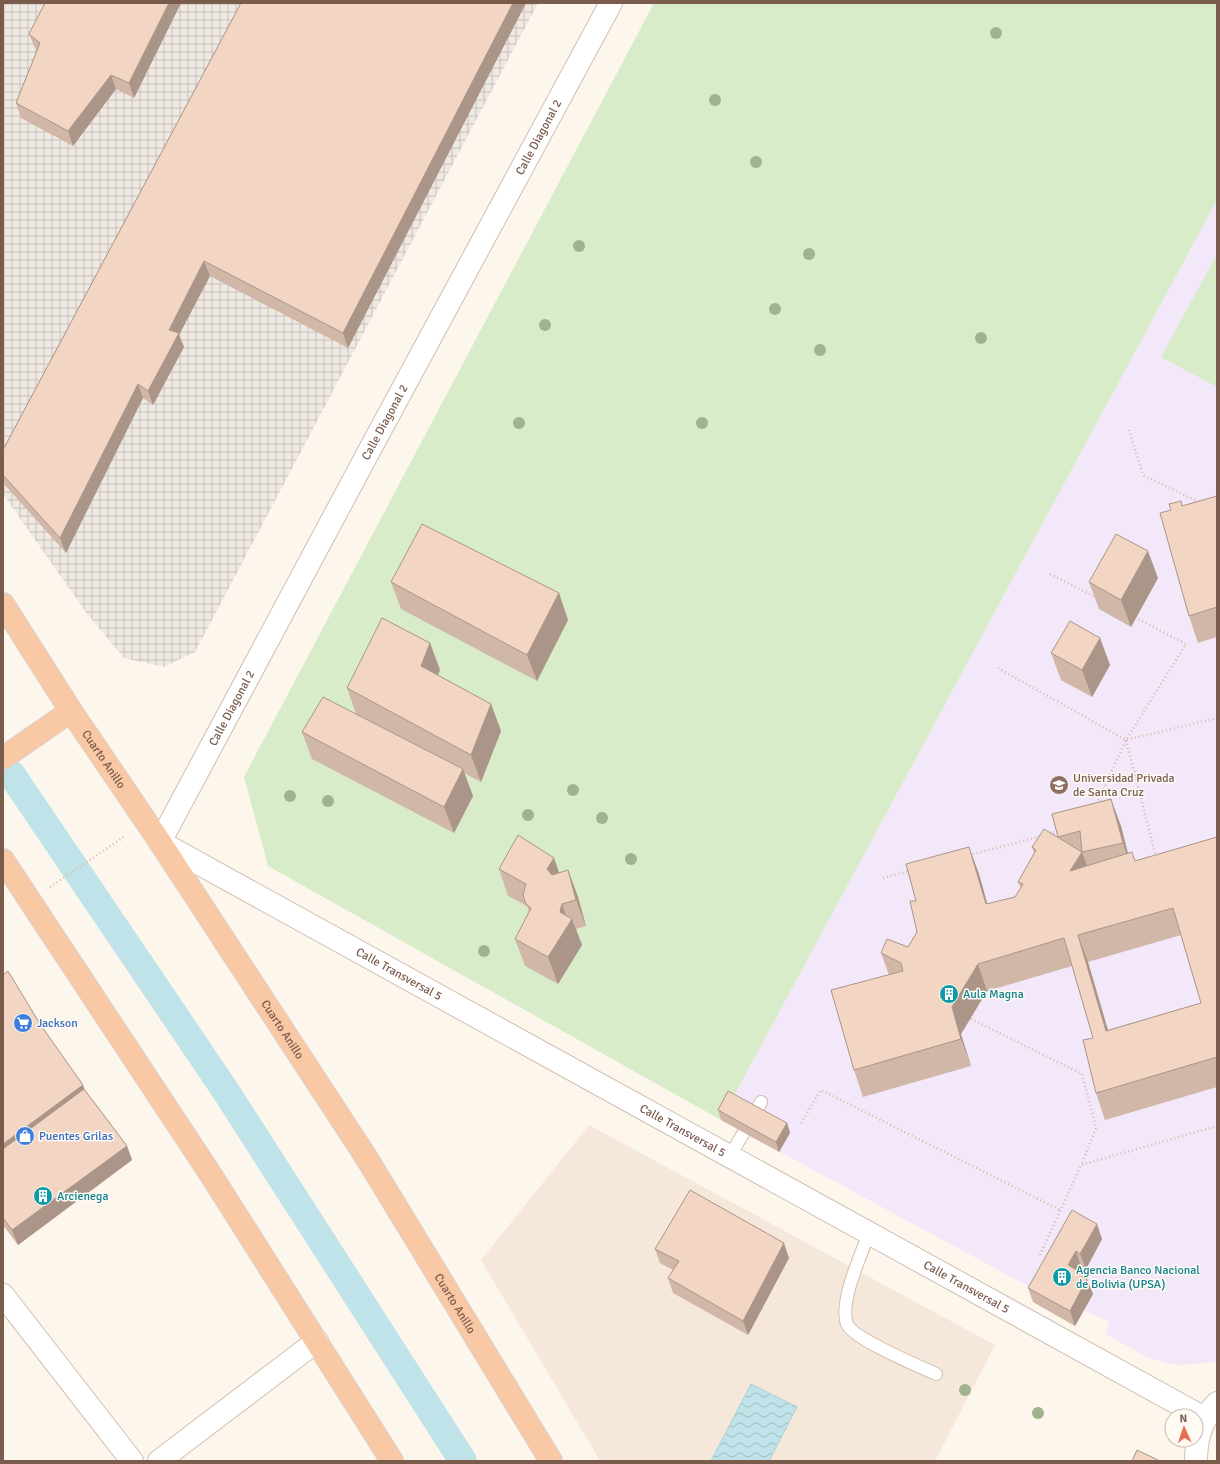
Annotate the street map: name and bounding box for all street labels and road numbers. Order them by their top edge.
street label: Calle Diagonal 2 [512,97,565,178]
street label: Calle Diagonal 2 [359,382,412,463]
street label: Calle Diagonal 2 [206,668,258,749]
street label: Cuarto Anillo [78,727,129,792]
street label: Calle Transversal 5 [353,945,444,1004]
street label: Cuarto Anillo [257,997,307,1062]
street label: Calle Transversal 5 [637,1101,728,1161]
street label: Calle Transversal 5 [921,1258,1012,1317]
street label: Cuarto Anillo [431,1271,479,1337]

